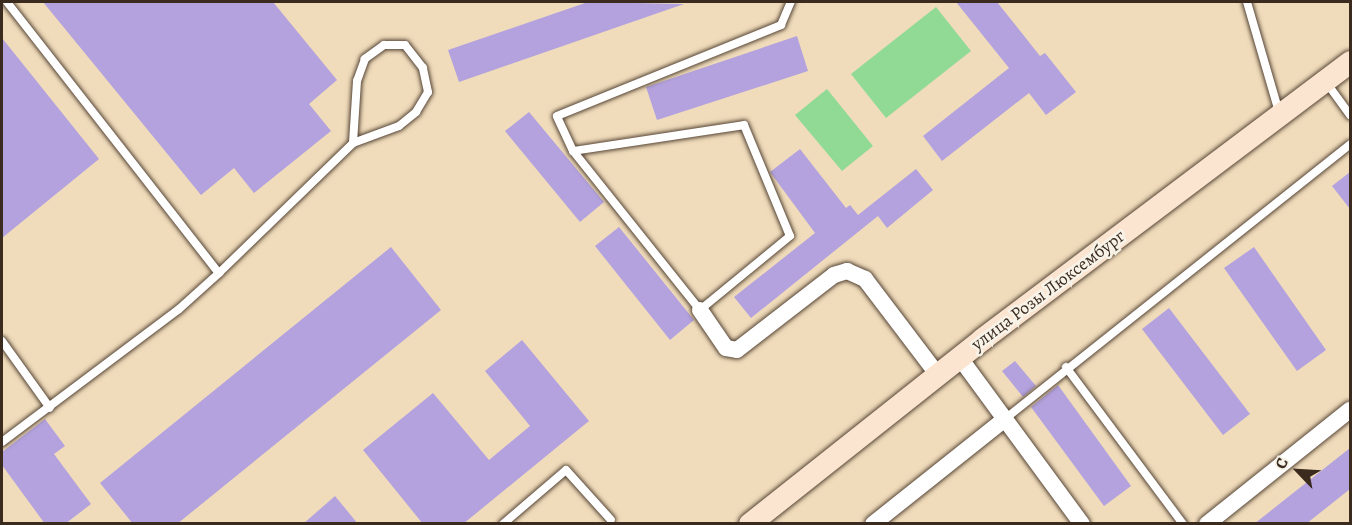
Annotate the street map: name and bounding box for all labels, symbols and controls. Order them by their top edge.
street label: улица Розы Люксембург [967,225,1129,355]
north arrow [1268,441,1328,501]
text: С [1270,454,1294,473]

